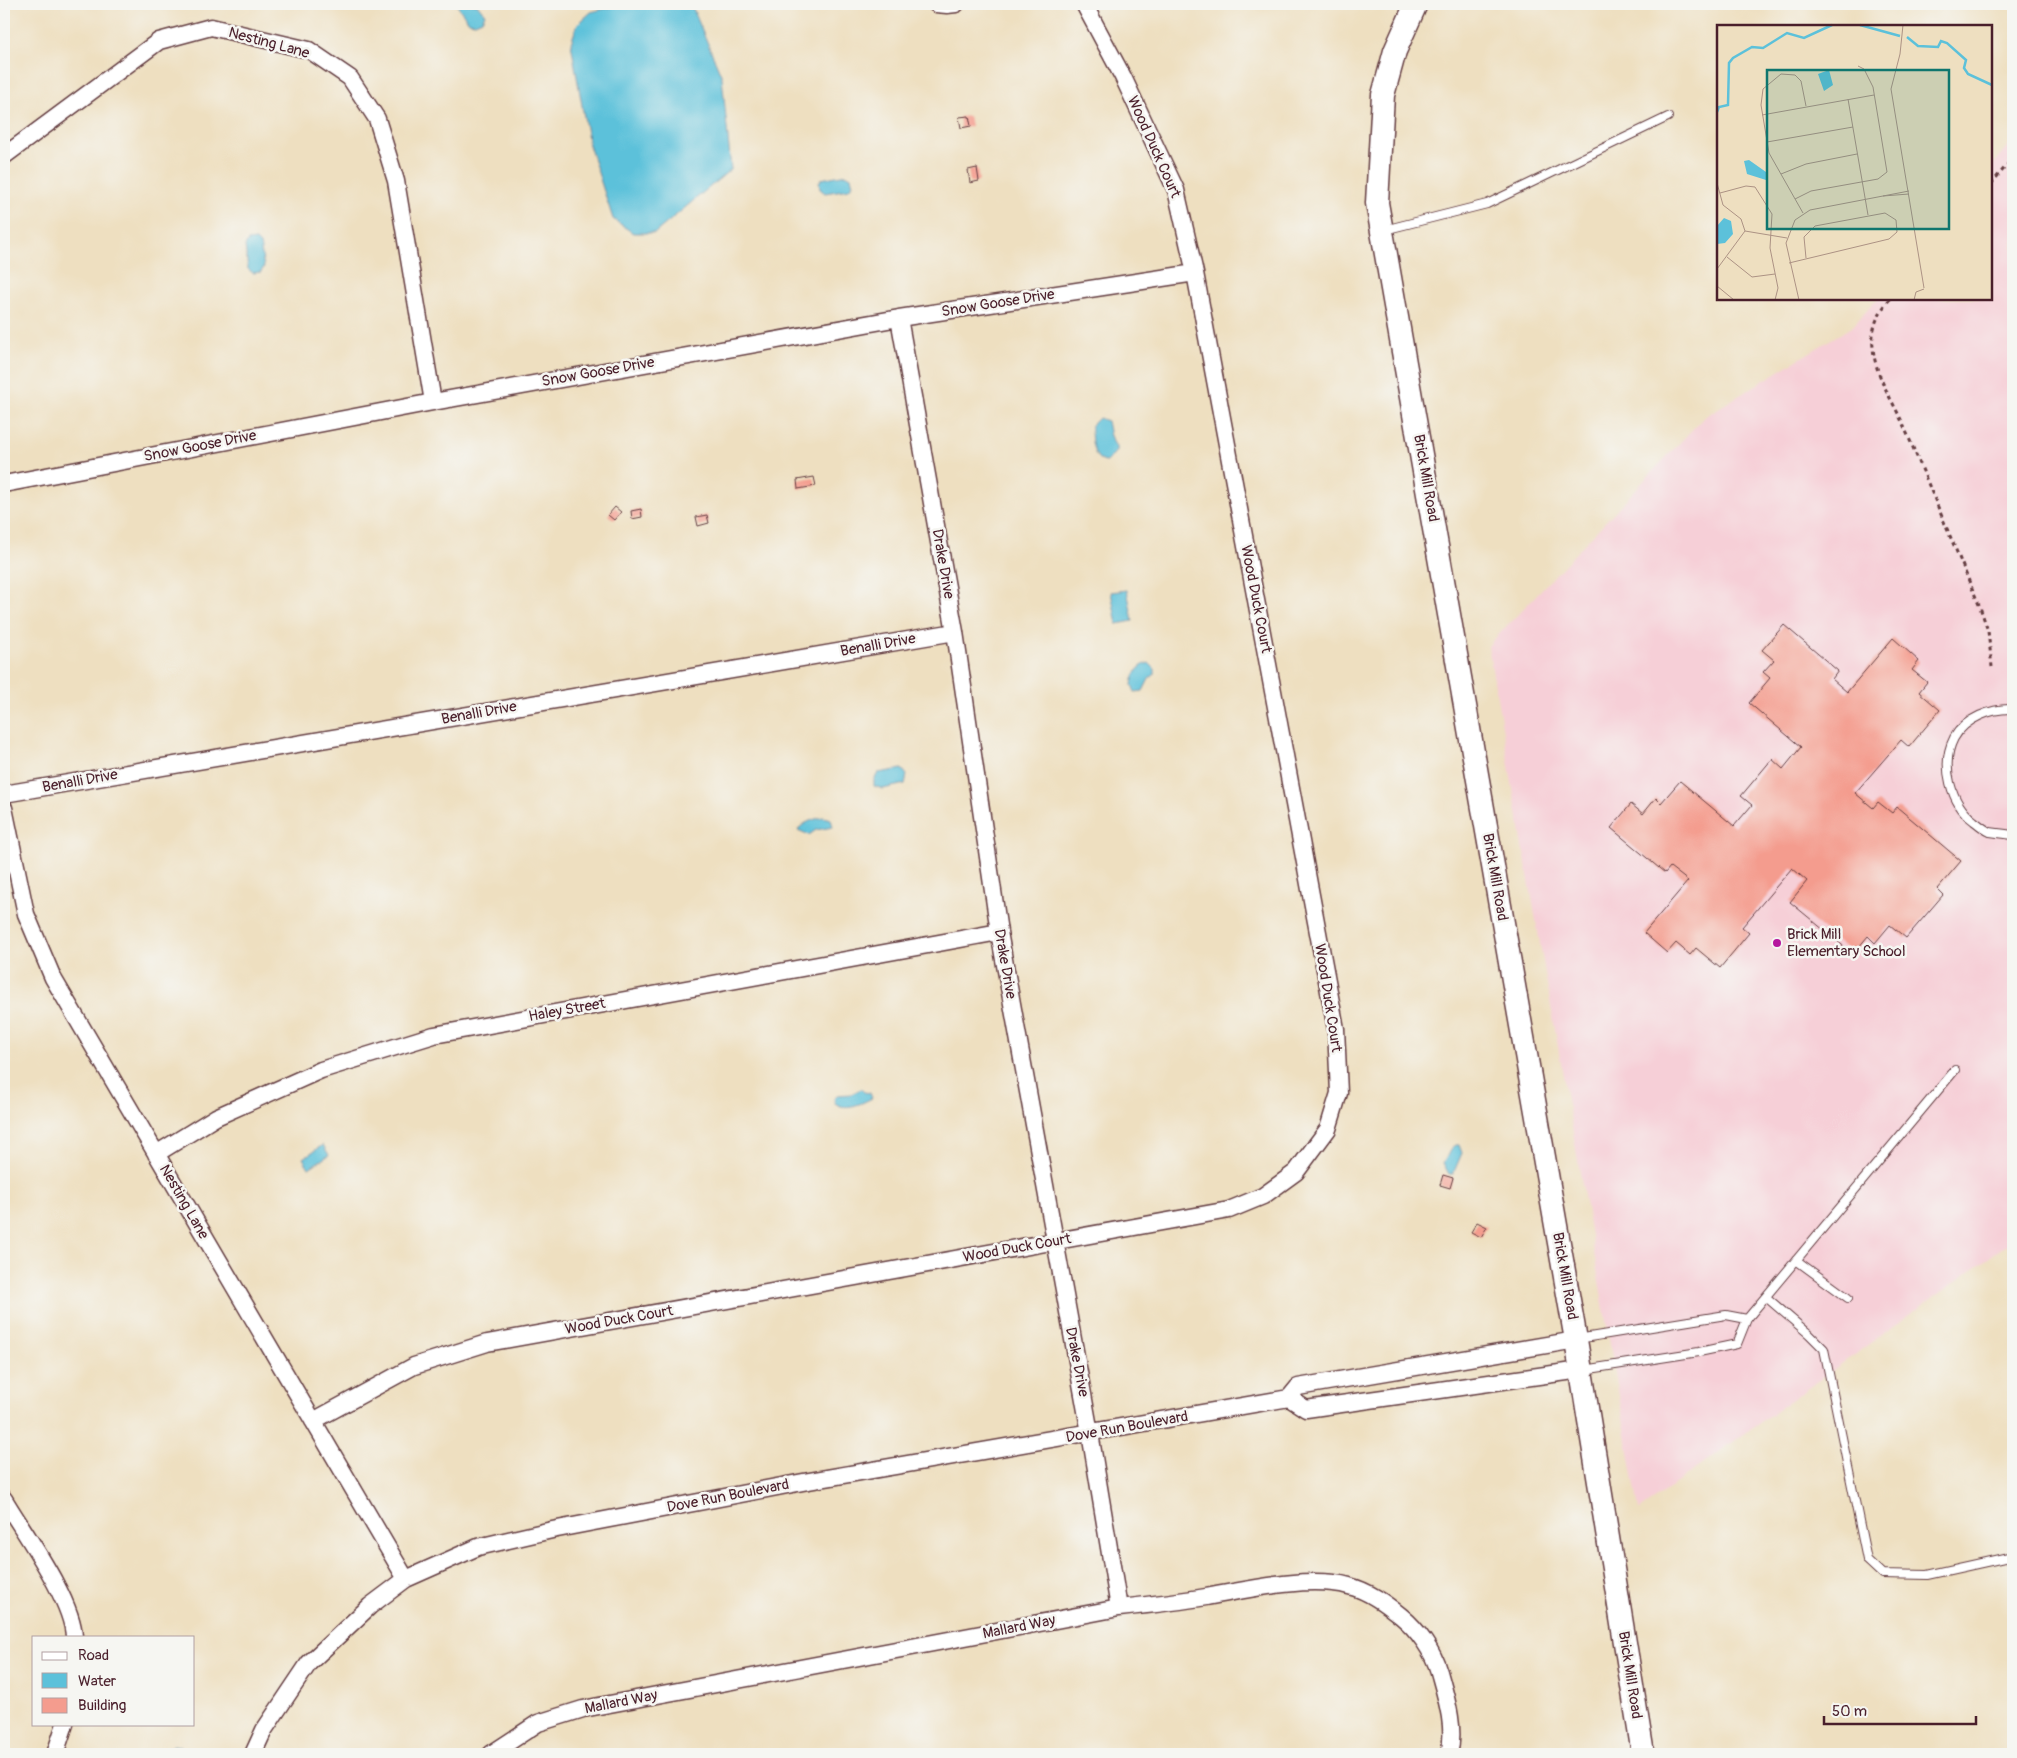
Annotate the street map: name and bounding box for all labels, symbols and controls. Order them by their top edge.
street label: Nesting Lane [226,23,312,63]
inset map [1717,25,1992,300]
street label: Wood Duck Court [1123,93,1185,202]
street label: Snow Goose Drive [940,285,1057,321]
street label: Snow Goose Drive [540,353,657,391]
street label: Snow Goose Drive [142,426,258,466]
street label: Brick Mill Road [1409,433,1443,523]
street label: Drake Drive [928,528,959,601]
street label: Wood Duck Court [1236,543,1276,656]
street label: Benalli Drive [839,629,918,661]
street label: Benalli Drive [440,697,519,729]
street label: Benalli Drive [41,765,120,797]
street label: Brick Mill Road [1478,832,1512,922]
place label: Brick Mill Elementary School [1787,925,1906,961]
street label: Drake Drive [990,928,1021,1001]
marker: Brick Mill Elementary School [1771,937,1783,949]
street label: Wood Duck Court [1310,942,1346,1055]
street label: Haley Street [527,994,608,1026]
street label: Nesting Lane [155,1161,213,1243]
street label: Wood Duck Court [961,1229,1074,1267]
street label: Brick Mill Road [1548,1231,1582,1321]
street label: Wood Duck Court [563,1301,676,1339]
street label: Drake Drive [1061,1326,1093,1399]
street label: Dove Run Boulevard [1064,1407,1190,1447]
street label: Dove Run Boulevard [665,1475,791,1517]
street label: Mallard Way [981,1611,1058,1643]
street label: Brick Mill Road [1614,1630,1646,1720]
legend [32,1636,195,1726]
text: Road [78,1646,109,1665]
text: Water [78,1672,117,1691]
street label: Mallard Way [583,1686,660,1718]
scale bar [1824,1693,1977,1725]
text: Building [78,1696,126,1715]
text: 50 m [1832,1702,1867,1721]

